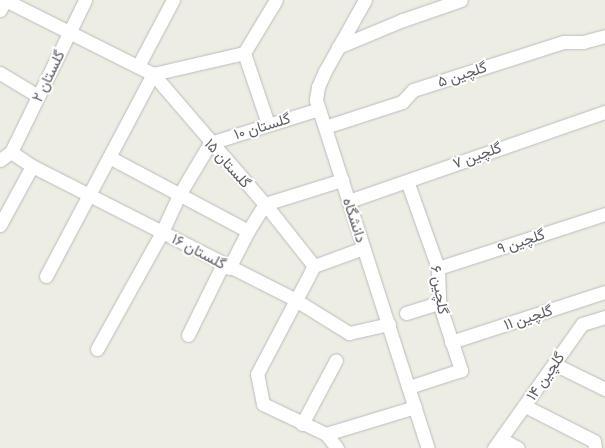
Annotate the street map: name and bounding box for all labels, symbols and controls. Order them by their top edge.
street label: گلستان ۲ [28,47,68,105]
street label: گلچین ۵ [435,58,489,90]
street label: گلستان ۱۰ [232,109,292,143]
street label: گلستان ۱۵ [201,135,255,191]
street label: گلچین ۷ [450,138,504,172]
street label: دانشگاه [339,195,371,245]
street label: گلچین ۹ [495,225,547,257]
street label: گلستان ۱۶ [169,229,229,273]
street label: گلچین ۶ [427,264,453,316]
street label: گلچین ۱۱ [501,301,555,333]
street label: گلچین ۱۴ [522,348,568,404]

